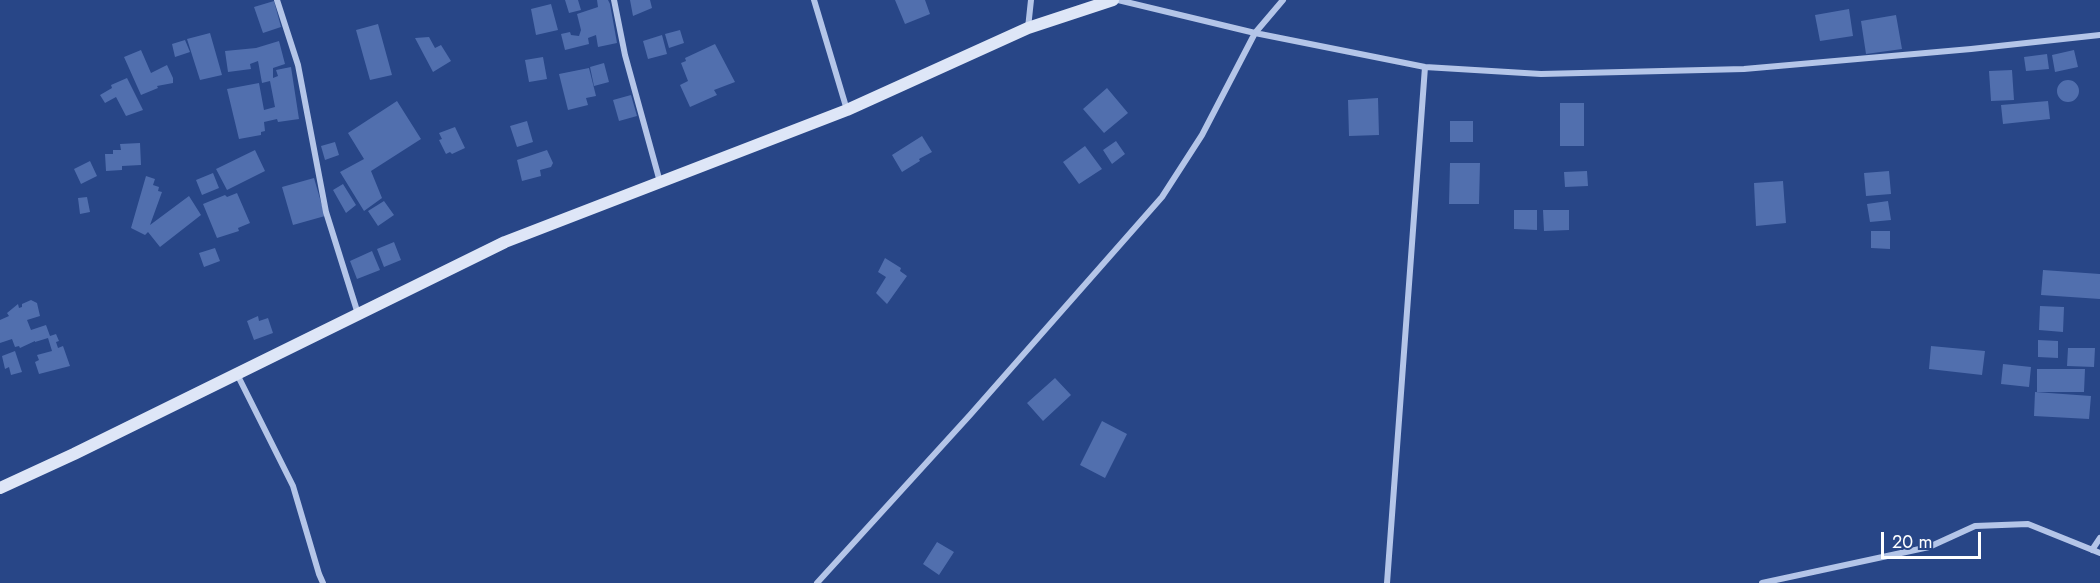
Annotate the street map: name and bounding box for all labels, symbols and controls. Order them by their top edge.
scale bar [1884,520,1984,558]
text: 20 m [1892,529,1932,555]

